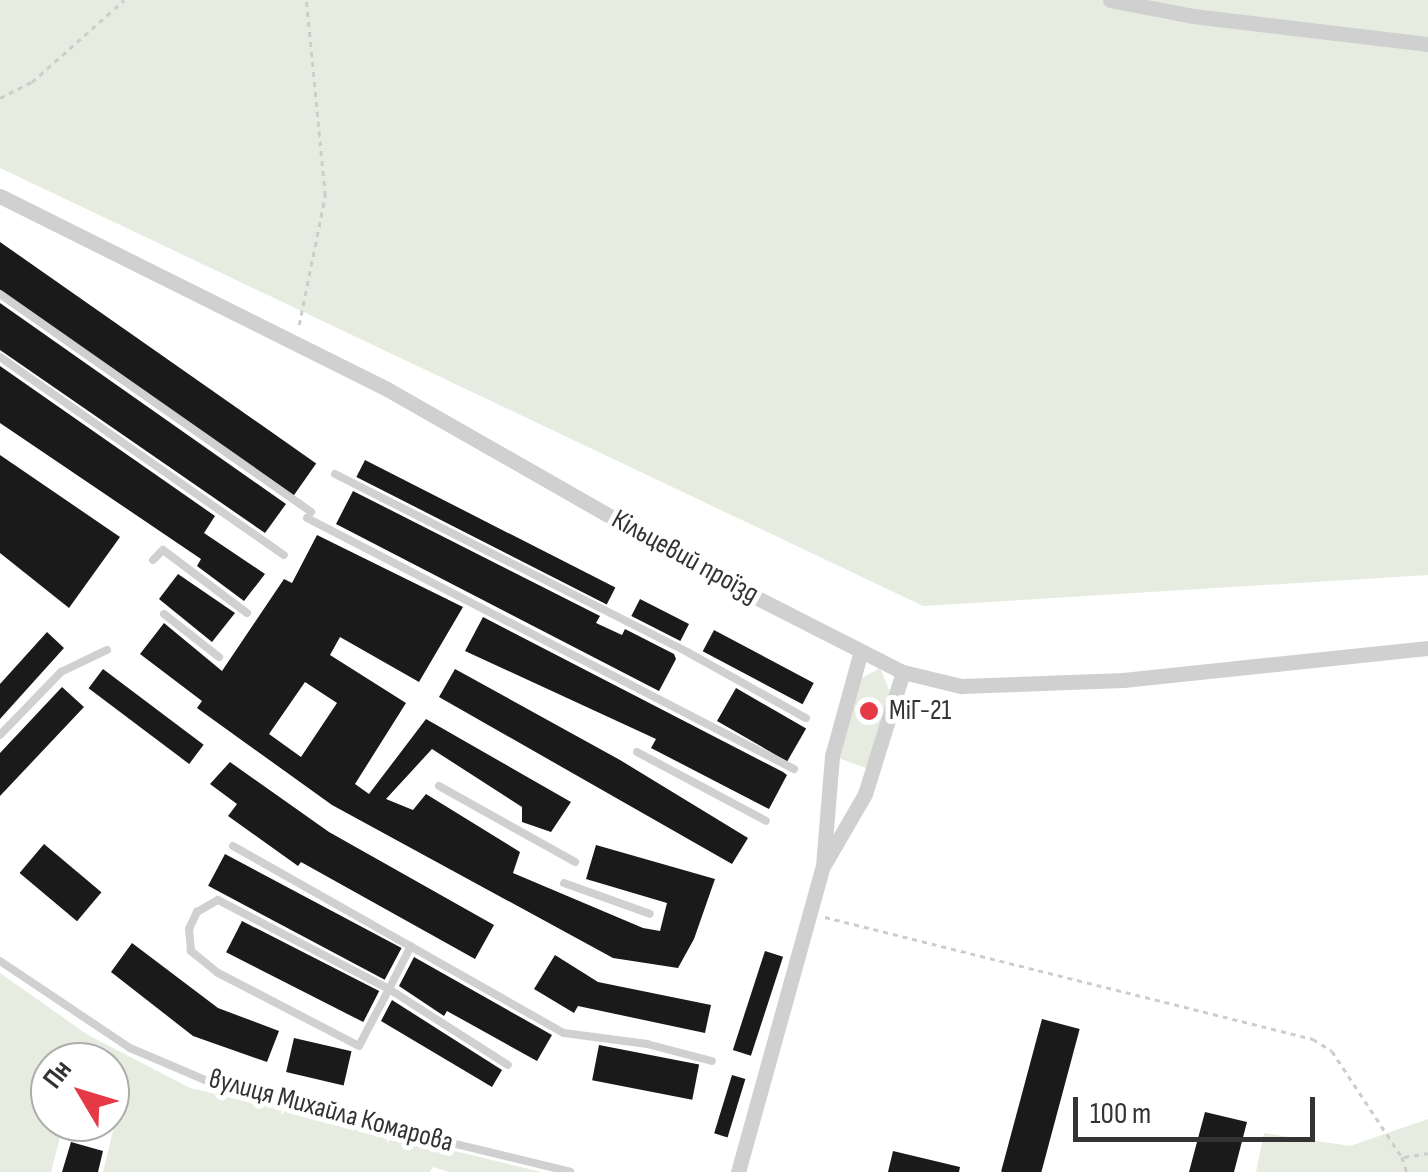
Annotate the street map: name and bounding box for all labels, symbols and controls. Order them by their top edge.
street label: Кільцевий проїзд [606,503,764,611]
place label: МіГ-21 [889,694,951,728]
marker: МіГ-21 [858,700,880,722]
north arrow [30,1042,130,1142]
text: Пн [36,1054,79,1095]
street label: вулиця Михайла Комарова [205,1062,457,1160]
scale bar [1078,1077,1320,1139]
text: 100 m [1090,1096,1151,1132]

